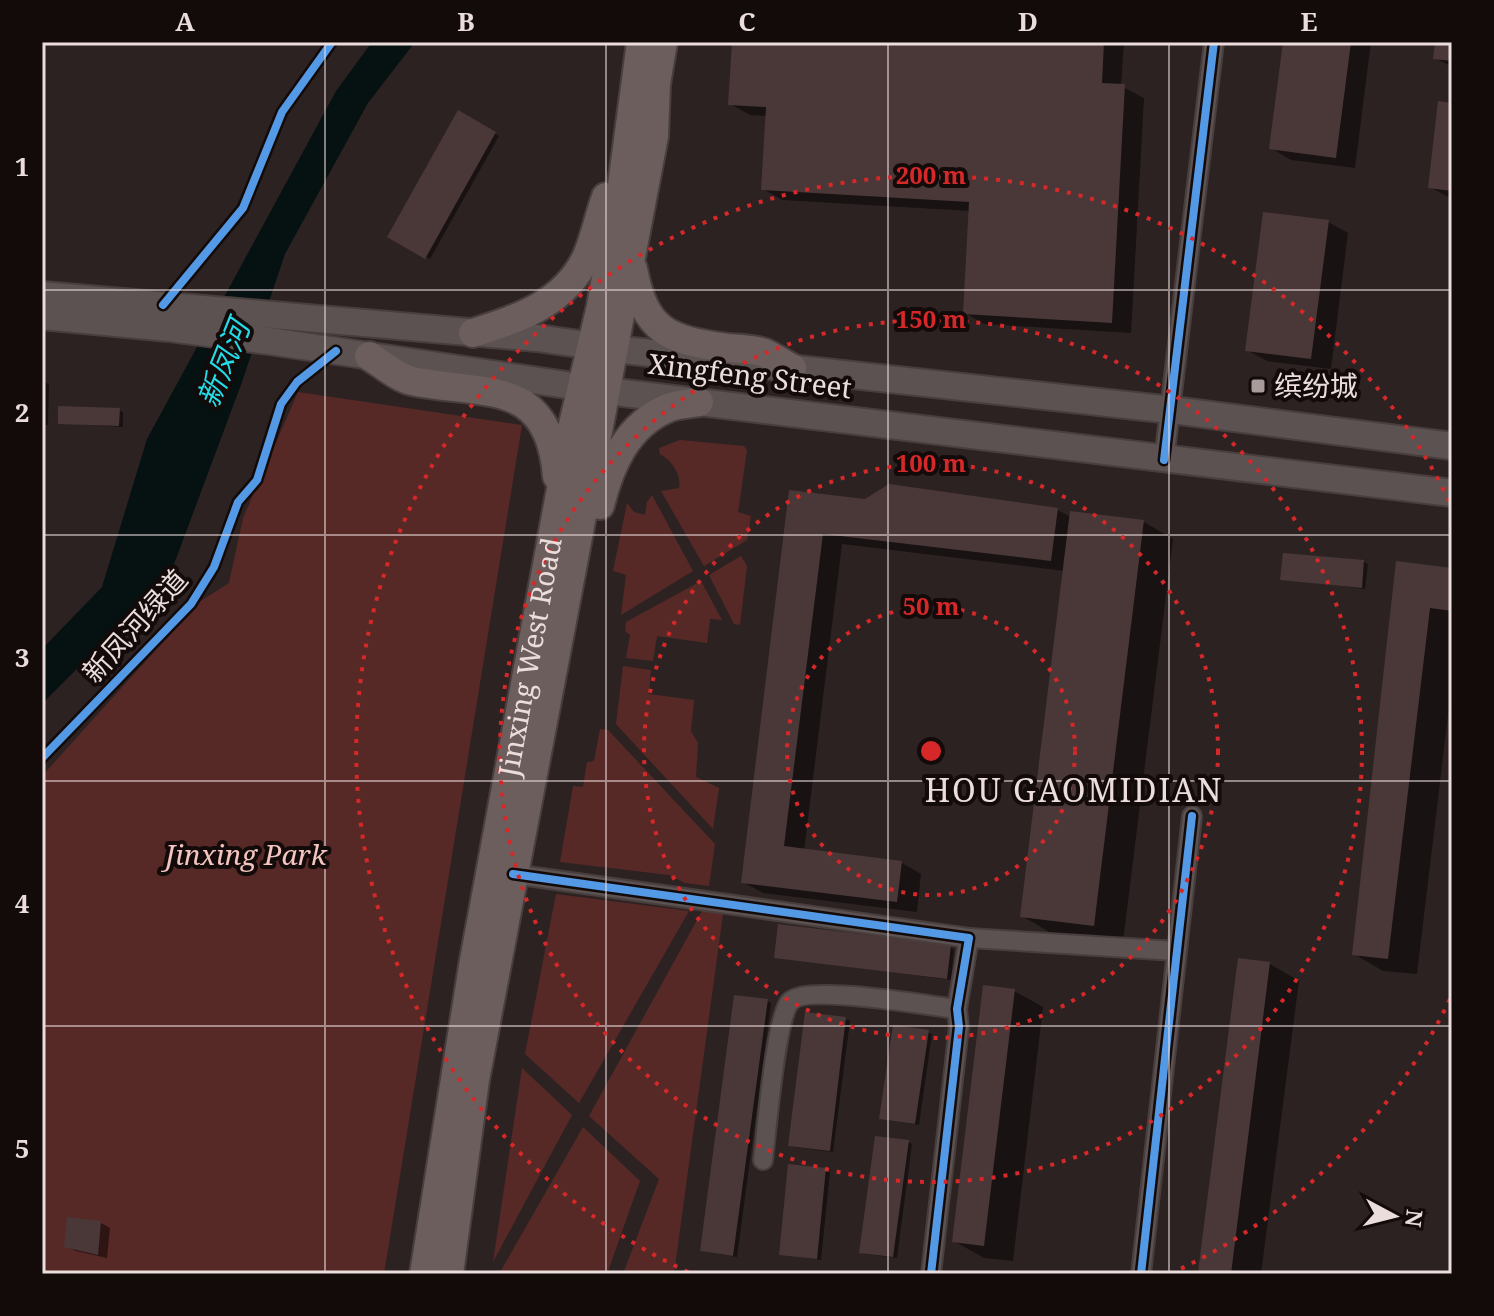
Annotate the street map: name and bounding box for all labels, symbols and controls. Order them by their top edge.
text: A [175,3,195,39]
text: B [457,3,475,39]
text: C [738,3,756,39]
text: D [1018,3,1038,39]
text: E [1301,3,1318,39]
text: 1 [15,148,29,184]
text: 200 m [896,158,967,191]
text: 150 m [896,302,967,335]
water label: 新凤河 [187,309,260,413]
street label: Xingfeng Street [646,344,854,406]
place label: 缤纷城 [1274,366,1358,404]
marker: 缤纷城 [1249,377,1267,395]
text: 2 [15,394,29,430]
text: 100 m [896,446,967,479]
street label: Jinxing West Road [488,534,570,781]
street label: 新凤河绿道 [73,561,195,690]
text: 50 m [902,589,960,622]
text: 3 [15,639,29,675]
centre of rings [917,737,945,765]
district label: HOU GAOMIDIAN [925,768,1223,811]
park label: Jinxing Park [160,835,328,873]
text: 4 [15,885,30,921]
text: 5 [15,1130,29,1166]
north arrow [1354,1176,1434,1256]
text: N [1399,1208,1431,1229]

